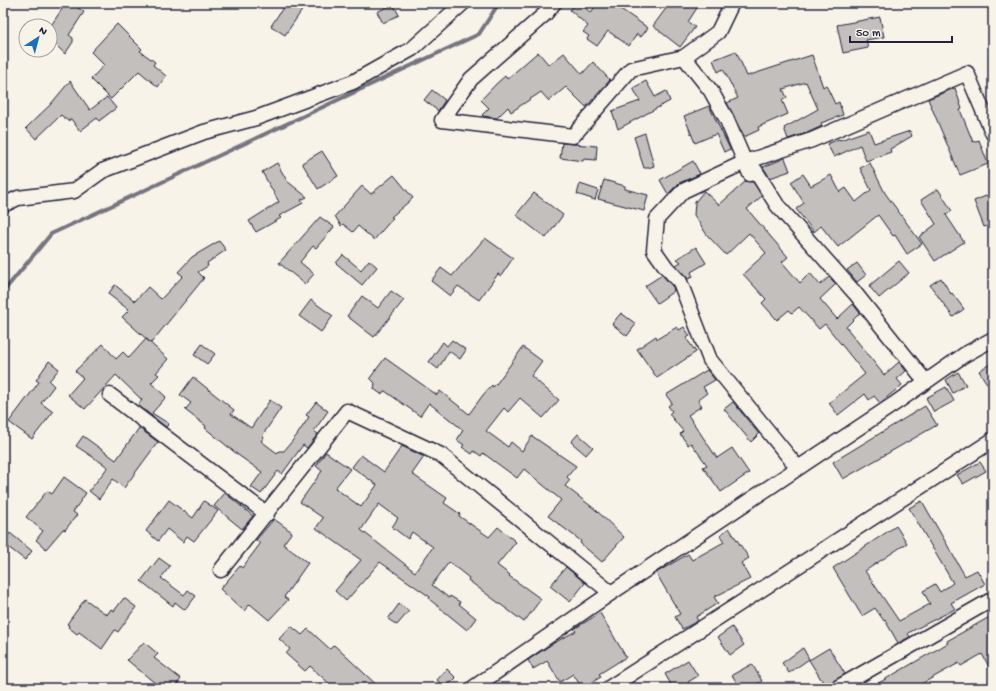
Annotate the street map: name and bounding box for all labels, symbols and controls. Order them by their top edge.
north arrow [18,18,58,58]
scale bar [850,18,952,44]
text: N [36,25,49,38]
text: 50 m [856,27,881,41]

